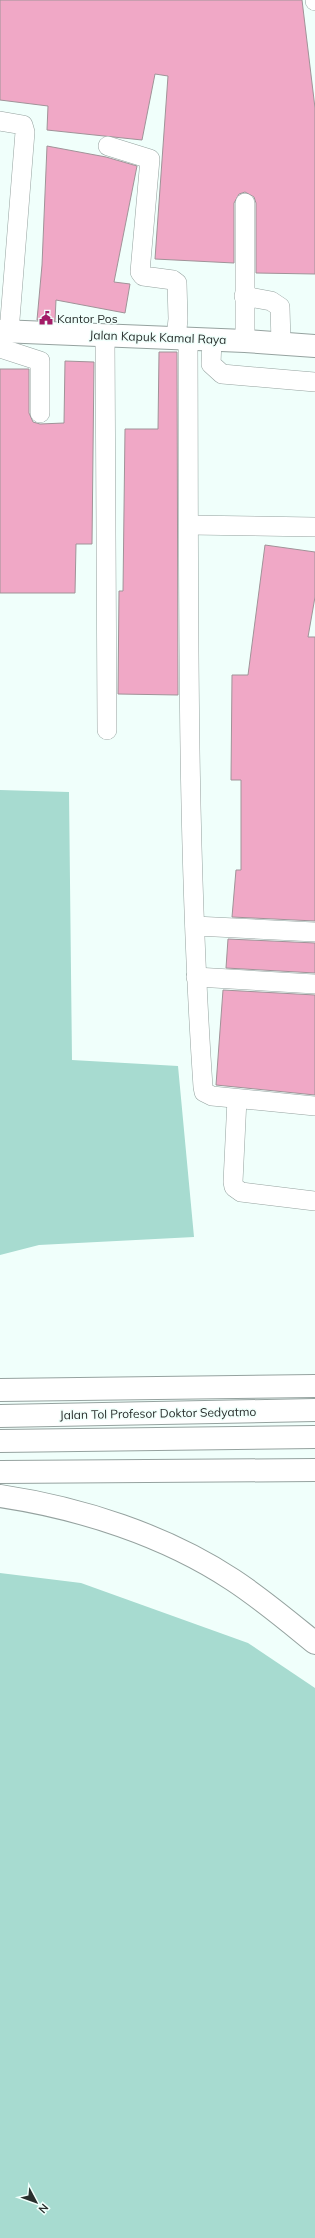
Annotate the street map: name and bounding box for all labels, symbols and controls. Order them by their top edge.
public building icon: Kantor Pos [38,310,54,326]
place label: Kantor Pos [57,311,118,326]
street label: Jalan Kapuk Kamal Raya [89,327,227,347]
street label: Jalan Tol Profesor Doktor Sedyatmo [60,1404,257,1422]
north arrow [16,2182,56,2222]
text: N [36,2201,52,2216]

